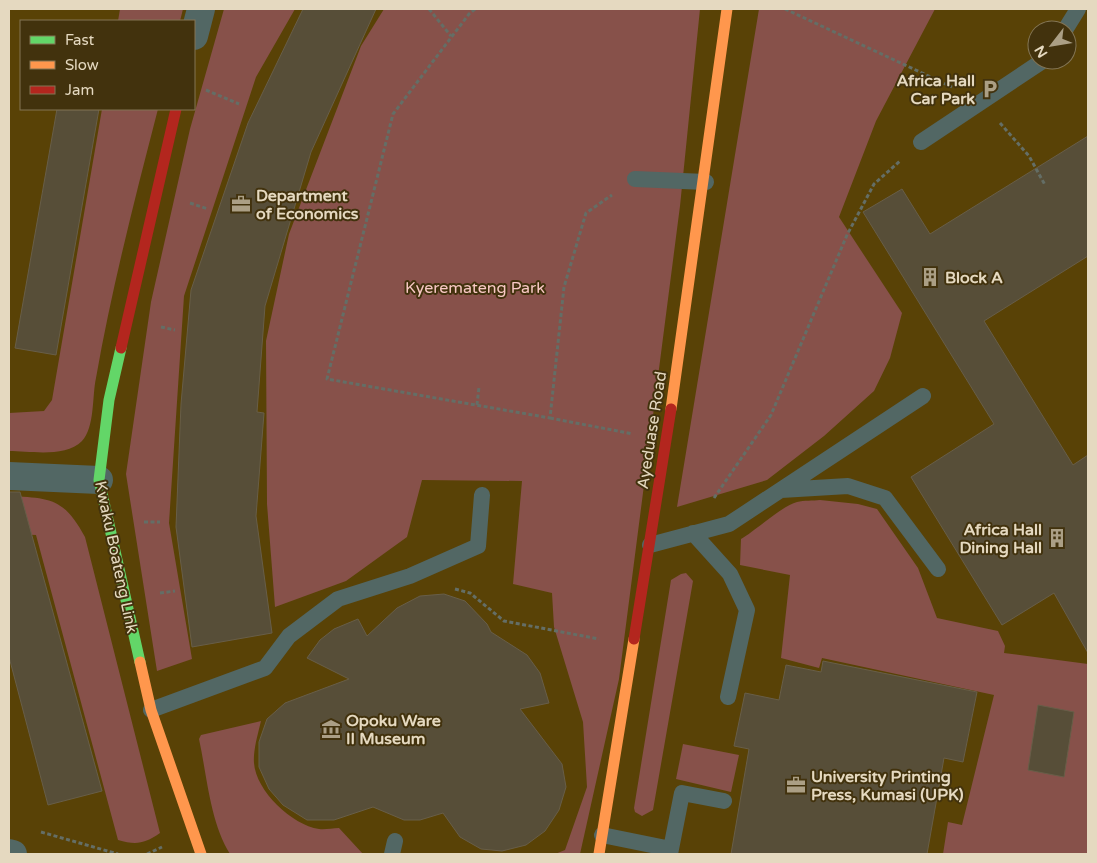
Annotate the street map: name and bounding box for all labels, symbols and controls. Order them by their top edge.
legend [20,20,195,110]
north arrow [1027,20,1077,70]
text: Fast [65,31,95,49]
text: N [1031,42,1051,61]
text: Slow [65,56,99,74]
place label: Africa Hall Car Park [896,71,975,109]
parking icon: Africa Hall Car Park [979,78,1001,100]
text: Jam [65,81,94,99]
place label: Department of Economics [256,186,359,224]
office icon: Department of Economics [230,193,252,215]
building icon: Block A [919,266,941,288]
place label: Block A [945,268,1003,288]
park label: Kyeremateng Park [405,278,545,298]
street label: Ayeduase Road [633,370,671,490]
street label: Kwaku Boateng Link [90,479,142,635]
place label: Africa Hall Dining Hall [959,520,1042,558]
building icon: Africa Hall Dining Hall [1046,527,1068,549]
place label: Opoku Ware II Museum [346,711,441,749]
museum icon: Opoku Ware II Museum [320,718,342,740]
place label: University Printing Press, Kumasi (UPK) [811,767,964,805]
office icon: University Printing Press, Kumasi (UPK) [785,774,807,796]

